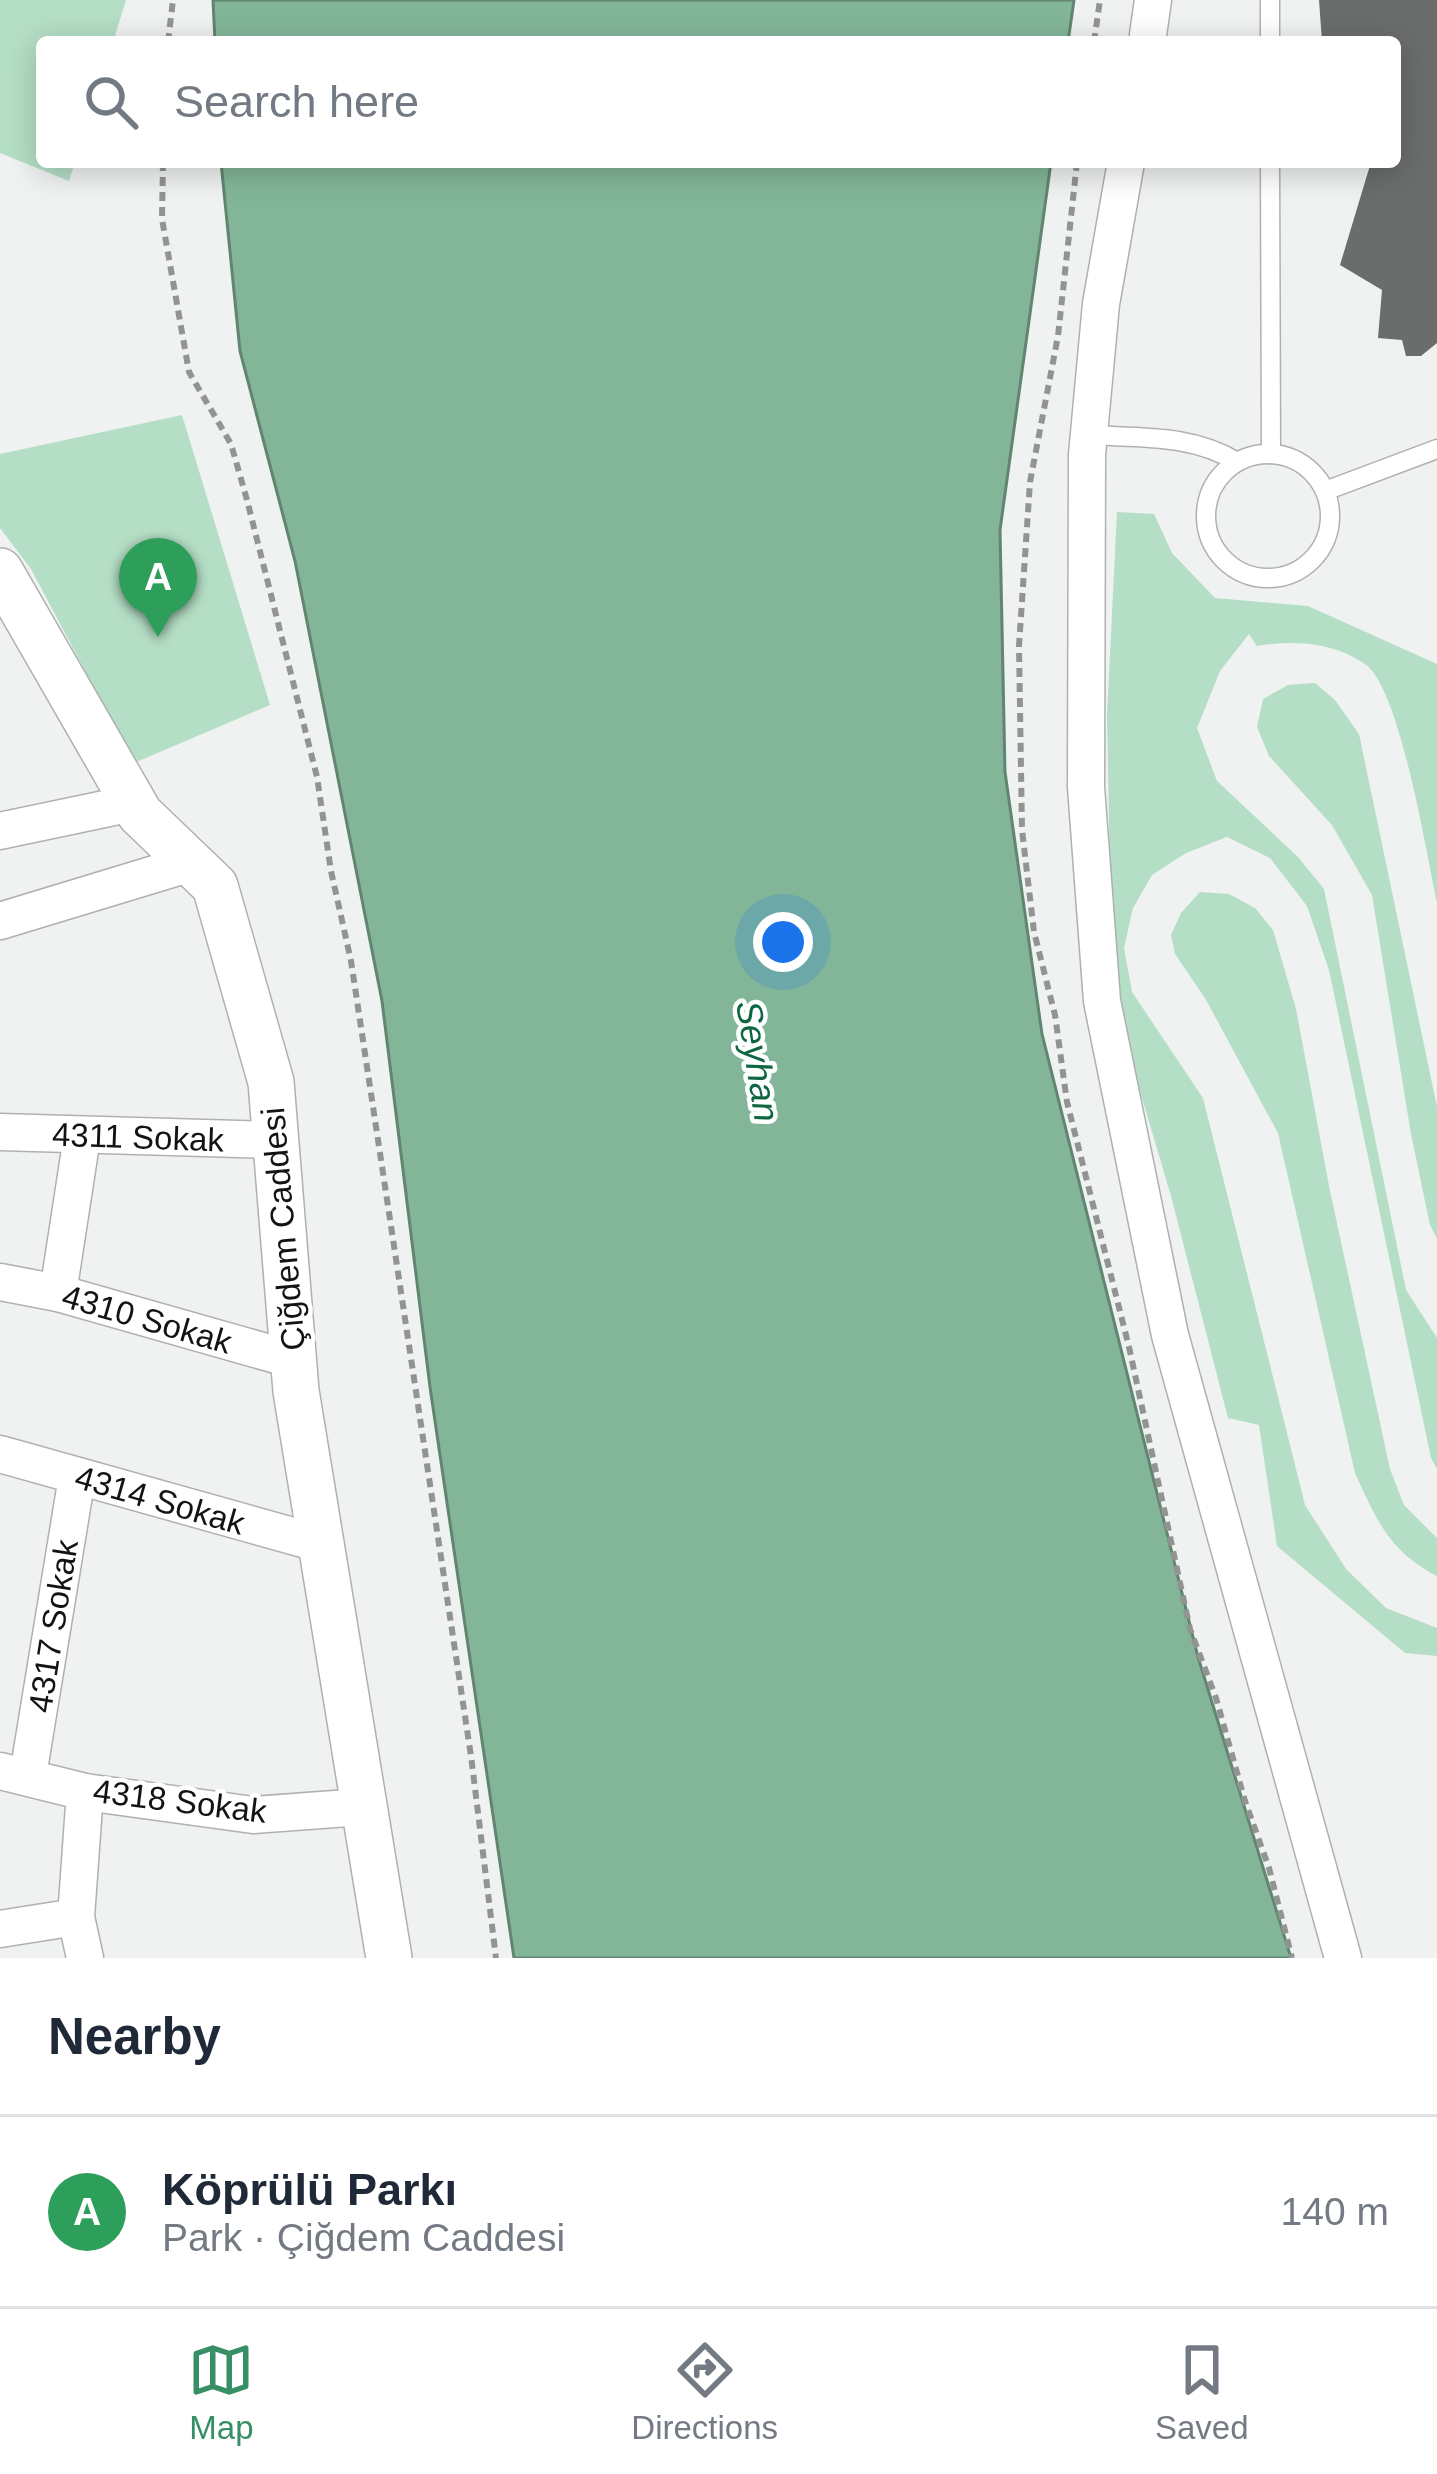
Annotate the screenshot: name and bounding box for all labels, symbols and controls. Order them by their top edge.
search box [36,36,1401,168]
icon: search [78,69,144,135]
text: Search here [174,76,419,127]
pin: A [119,538,197,637]
your location [753,912,813,972]
water label: Seyhan [728,997,788,1125]
street label: Çiğdem Caddesi [254,1106,312,1352]
street label: 4311 Sokak [51,1116,225,1159]
street label: 4310 Sokak [58,1277,236,1361]
street label: 4314 Sokak [71,1458,249,1542]
street label: 4317 Sokak [21,1537,85,1715]
street label: 4318 Sokak [91,1772,269,1830]
text: Nearby [48,2008,221,2065]
text: Köprülü Parkı [162,2164,457,2215]
text: A [73,2190,101,2233]
text: 140 m [1281,2190,1389,2233]
text: Park · Çiğdem Caddesi [162,2216,565,2259]
tab: Map [188,2337,254,2447]
tab: Directions [631,2337,778,2447]
tab: Saved [1155,2337,1249,2447]

